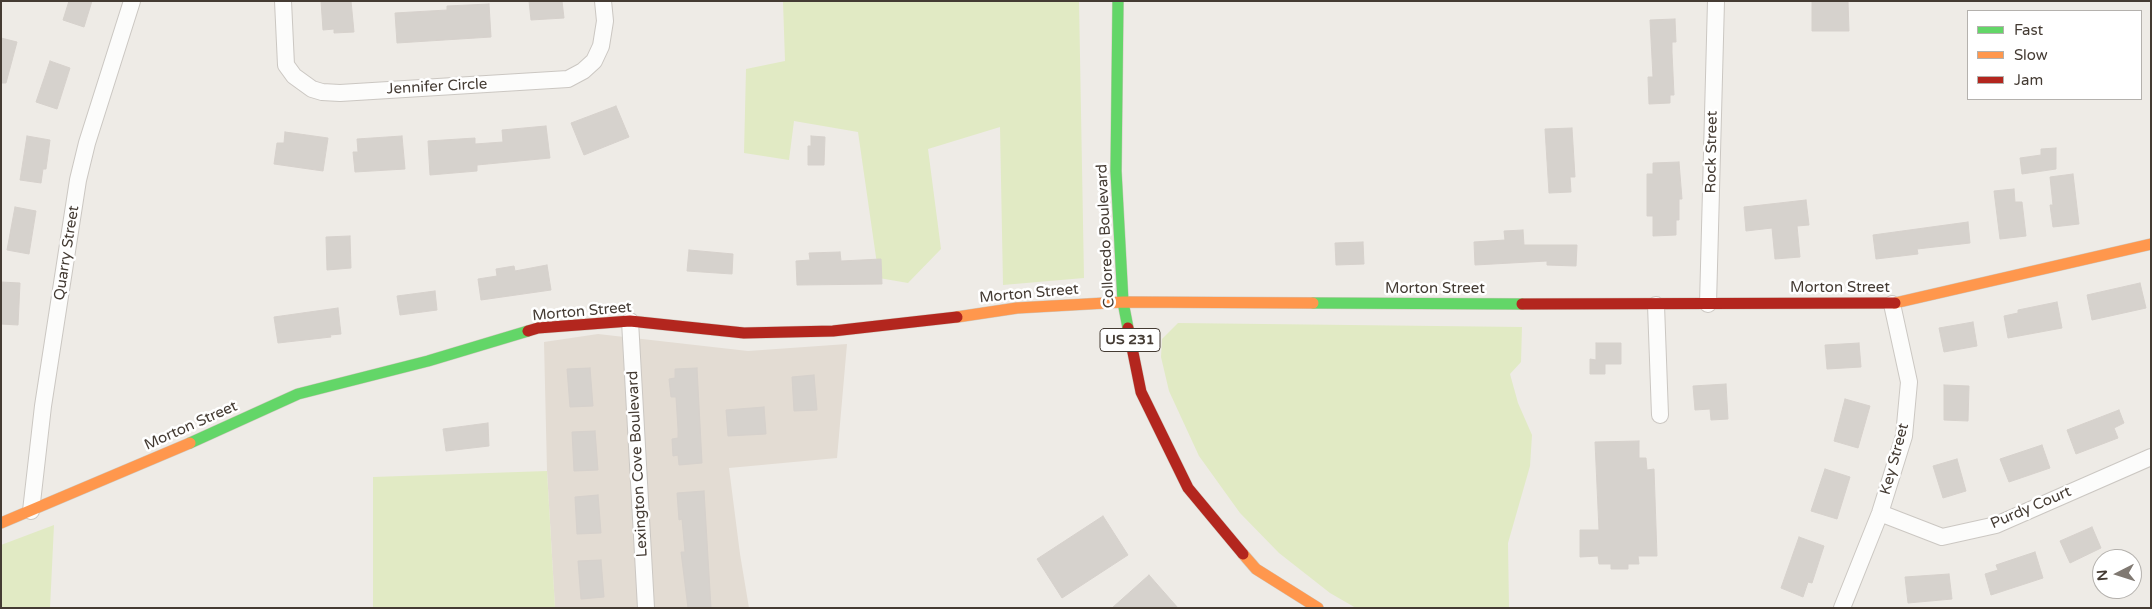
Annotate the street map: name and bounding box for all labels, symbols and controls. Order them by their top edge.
legend [1967,10,2142,100]
text: Fast [2014,21,2043,39]
text: Slow [2014,46,2048,64]
text: Jam [2014,71,2043,89]
street label: Jennifer Circle [386,75,488,99]
street label: Rock Street [1702,110,1722,194]
street label: Colloredo Boulevard [1093,163,1119,309]
street label: Quarry Street [51,204,83,302]
street label: Morton Street [1790,279,1890,297]
street label: Morton Street [1385,280,1485,298]
street label: Morton Street [979,281,1079,307]
street label: Morton Street [532,299,632,325]
road number: US 231 [1100,328,1160,352]
street label: Lexington Cove Boulevard [624,370,652,558]
street label: Morton Street [142,397,240,455]
street label: Key Street [1877,421,1913,497]
street label: Purdy Court [1988,483,2074,533]
north arrow [2092,549,2142,599]
text: N [2094,569,2112,582]

